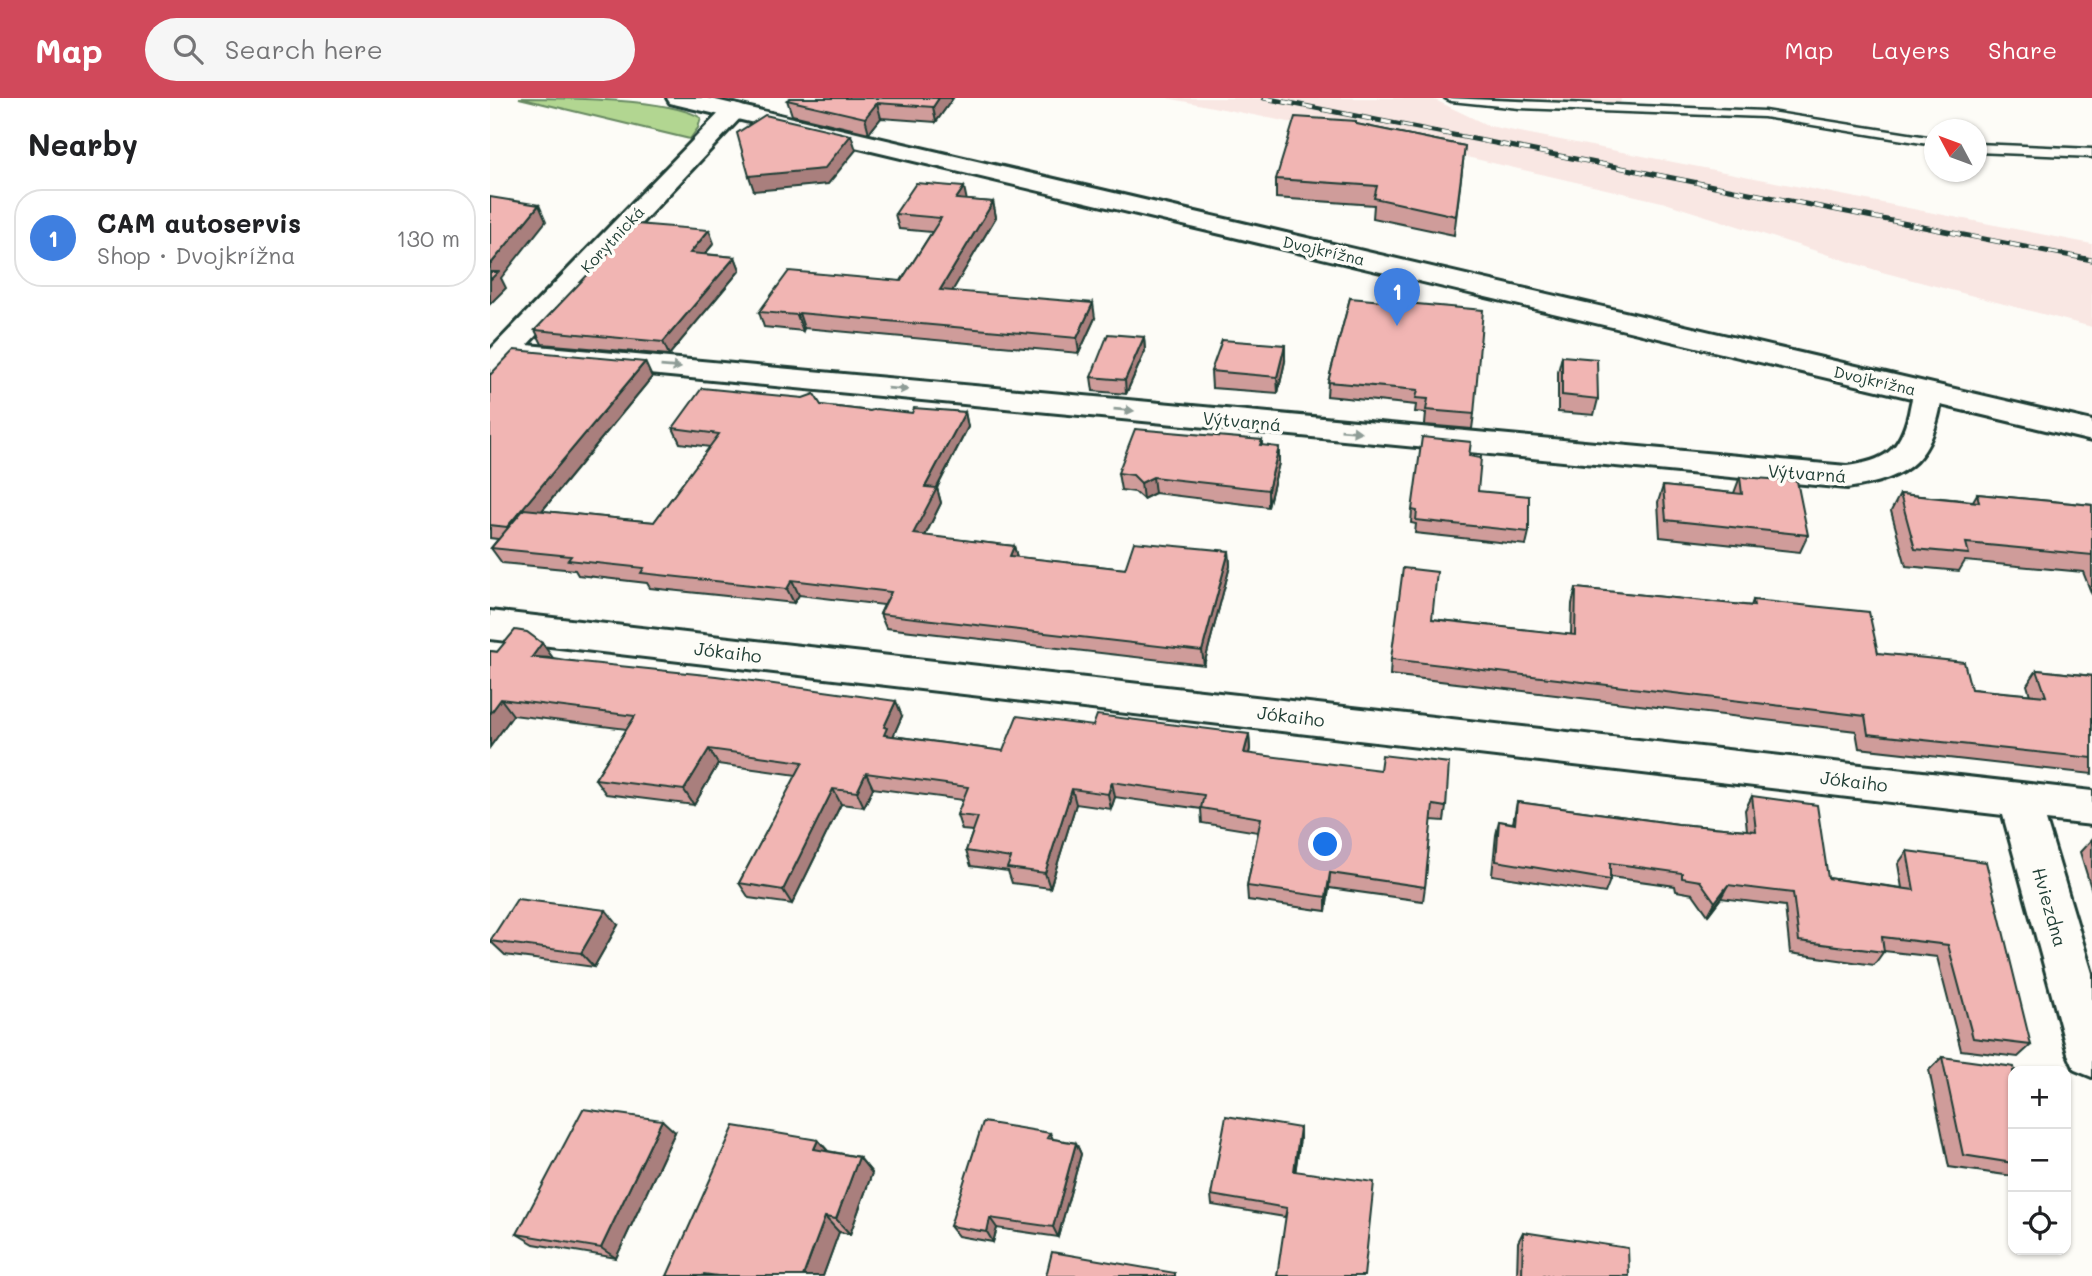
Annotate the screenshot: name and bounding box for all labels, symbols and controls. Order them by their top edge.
search box [145,18,635,81]
text: Map [35,28,103,71]
icon: search [169,30,207,68]
text: Search here [225,32,383,66]
text: Map [1785,34,1833,65]
text: Layers [1871,34,1950,65]
text: Share [1988,34,2057,65]
north arrow [1924,119,1987,182]
text: Nearby [28,124,138,164]
street label: Korytnická [576,201,648,277]
text: CAM autoservis [97,206,301,240]
text: 1 [48,223,58,253]
text: 130 m [396,223,460,253]
street label: Dvojkrížna [1281,230,1367,270]
text: Shop · Dvojkrížna [97,240,296,270]
pin: 1 [1374,268,1420,326]
street label: Dvojkrížna [1832,360,1918,400]
one-way arrow [660,362,682,373]
one-way arrow [887,384,909,395]
one-way arrow [1113,405,1135,416]
street label: Výtvarná [1202,406,1282,436]
one-way arrow [1340,426,1362,437]
street label: Výtvarná [1767,458,1847,488]
street label: Jókaiho [693,636,763,668]
street label: Jókaiho [1256,700,1326,732]
street label: Jókaiho [1819,765,1889,797]
your location [1308,827,1342,861]
street label: Hviezdna [2027,864,2073,950]
map controls [2008,1066,2071,1255]
button: + [2008,1066,2071,1129]
button: − [2008,1129,2071,1192]
button: locate [2008,1192,2071,1255]

